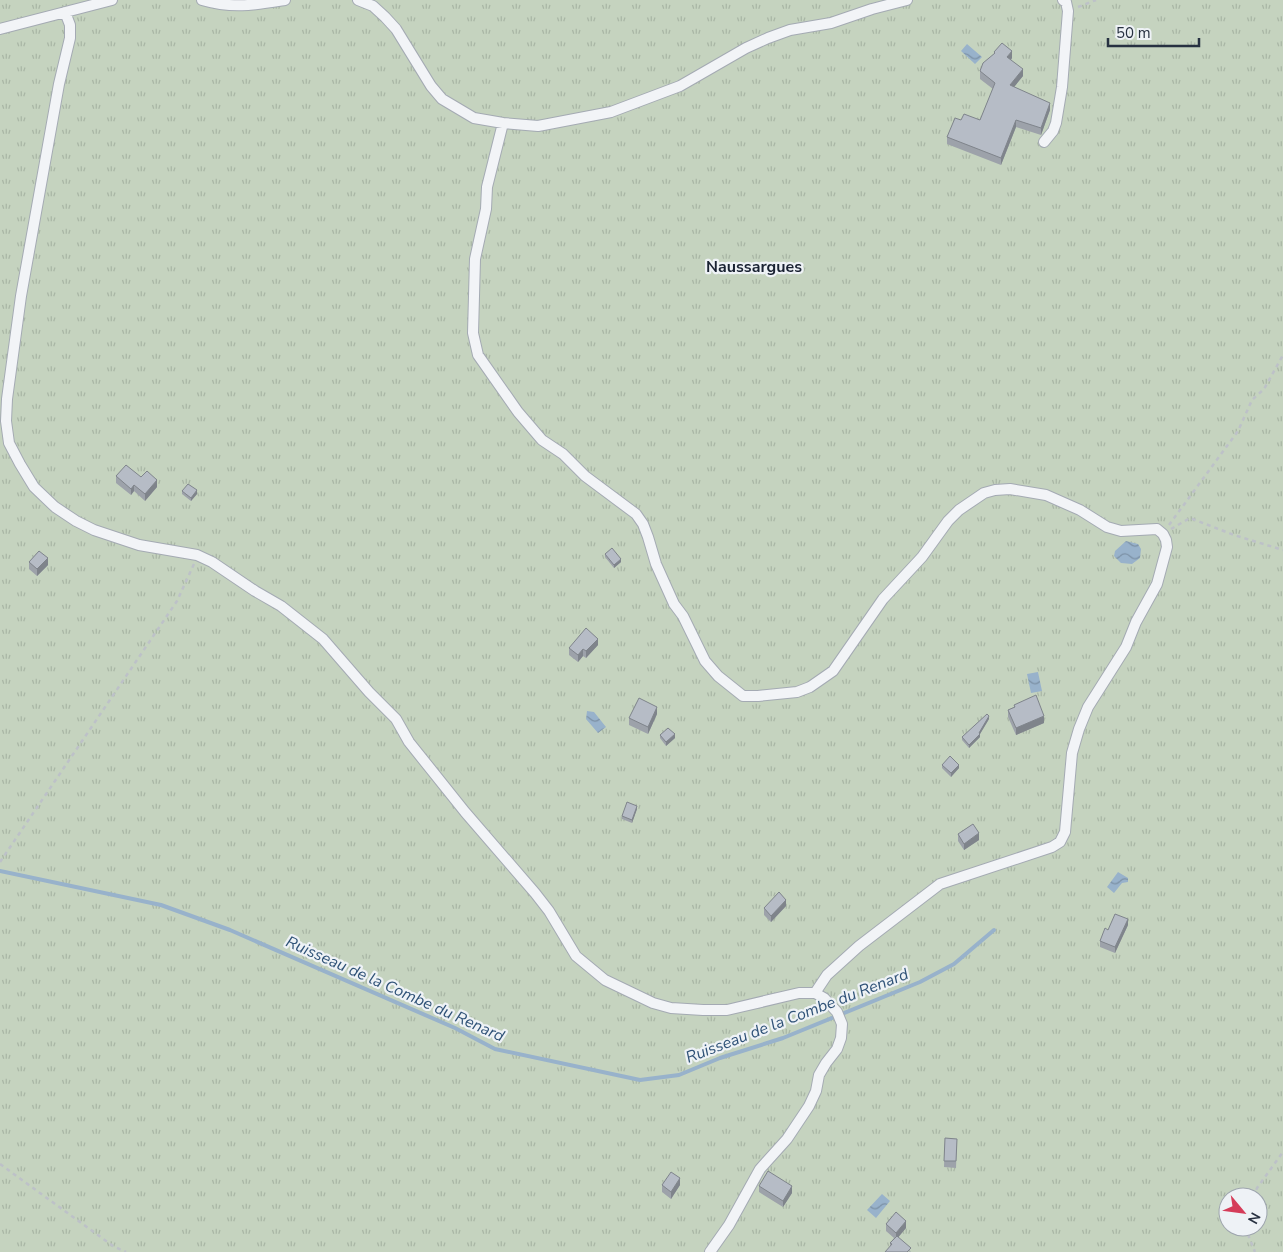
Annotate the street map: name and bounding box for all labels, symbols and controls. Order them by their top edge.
scale bar [1108,15,1199,47]
text: 50 m [1116,23,1151,43]
district label: Naussargues [706,256,802,278]
water label: Ruisseau de la Combe du Renard [282,931,508,1047]
water label: Ruisseau de la Combe du Renard [682,963,912,1069]
north arrow [1218,1187,1268,1237]
text: N [1243,1209,1265,1227]

